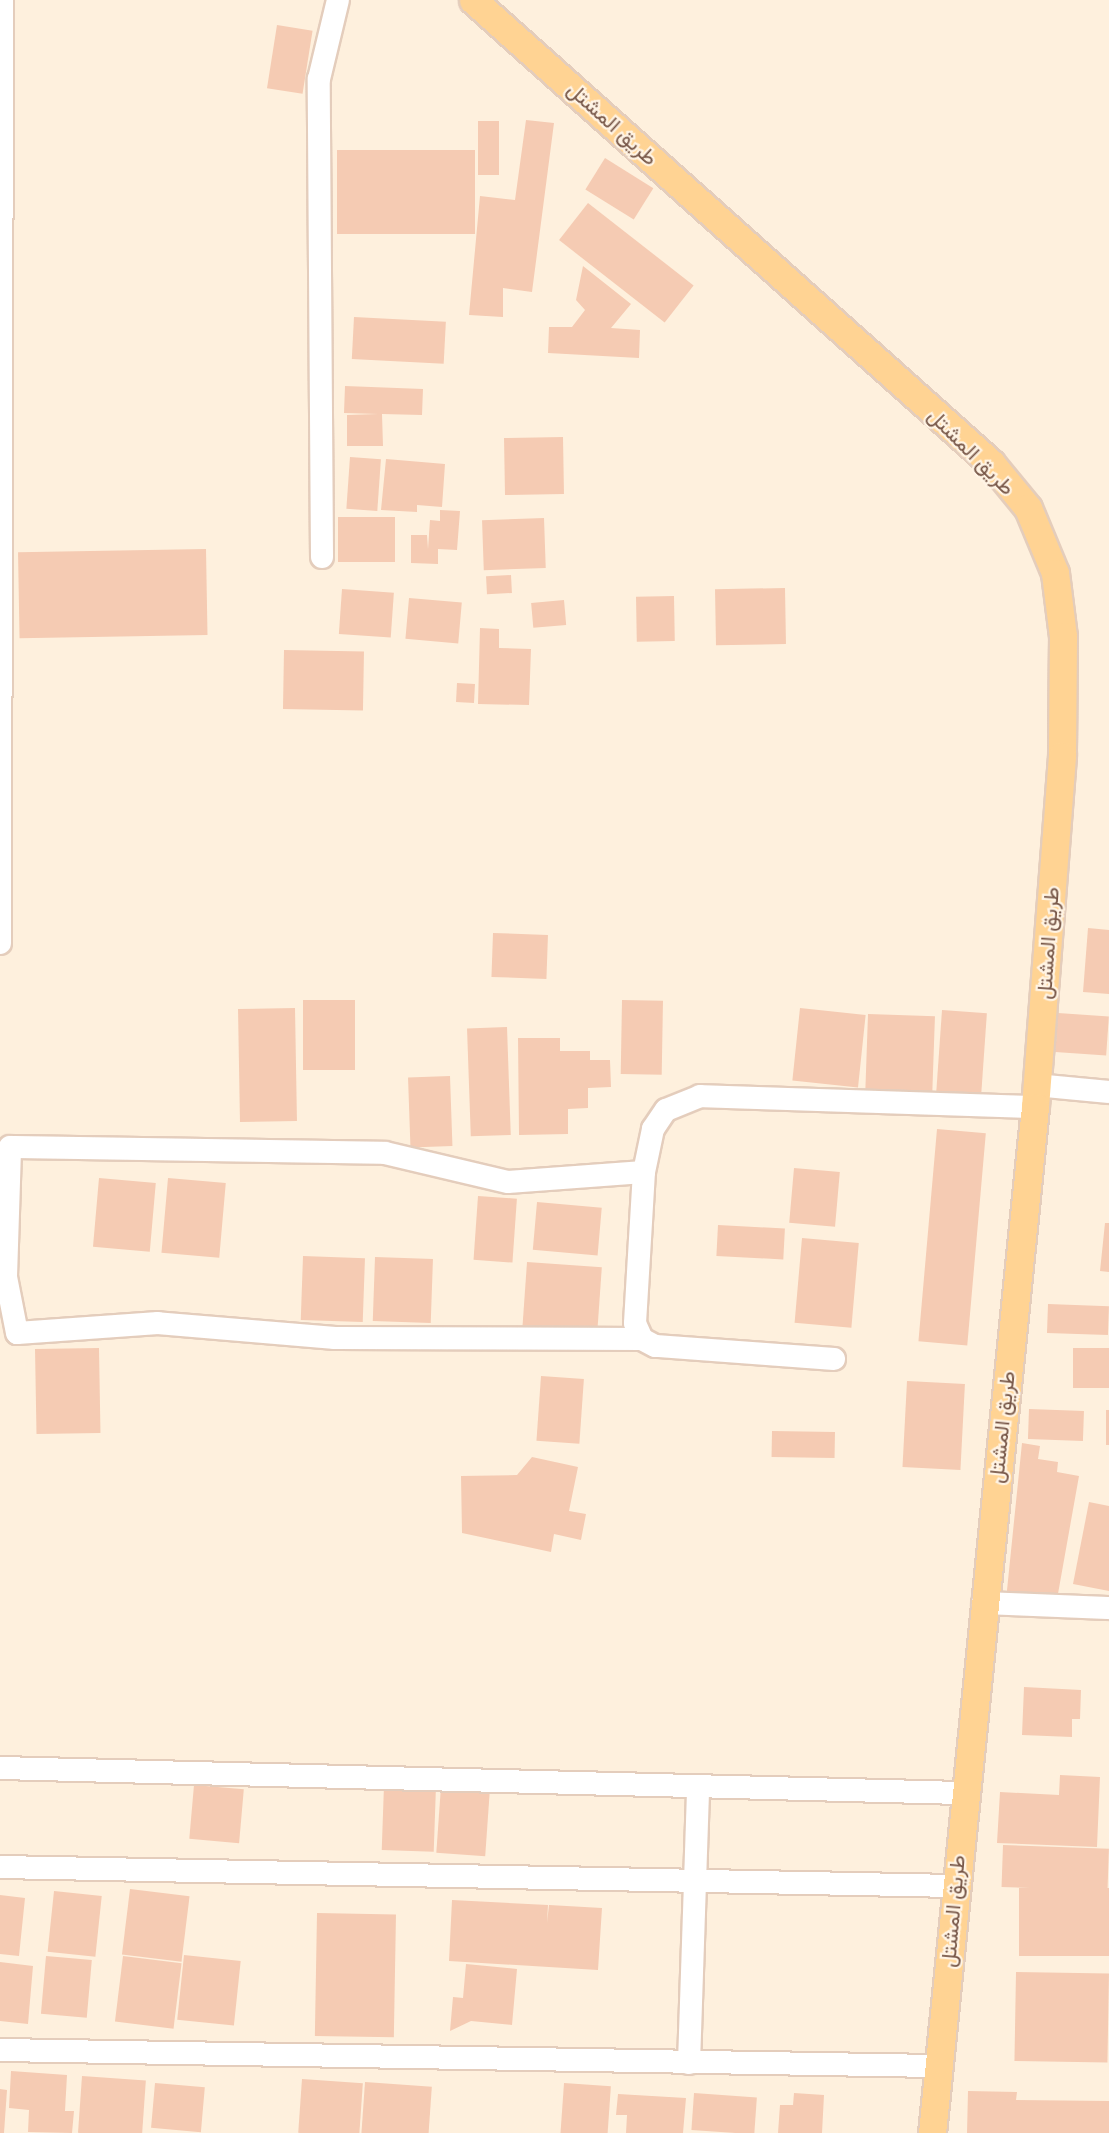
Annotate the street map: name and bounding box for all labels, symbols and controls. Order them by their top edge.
street label: طريق المشتل [563,76,663,170]
street label: طريق المشتل [923,402,1021,500]
street label: طريق المشتل [1031,886,1063,1000]
street label: طريق المشتل [983,1370,1019,1484]
street label: طريق المشتل [935,1854,969,1968]

